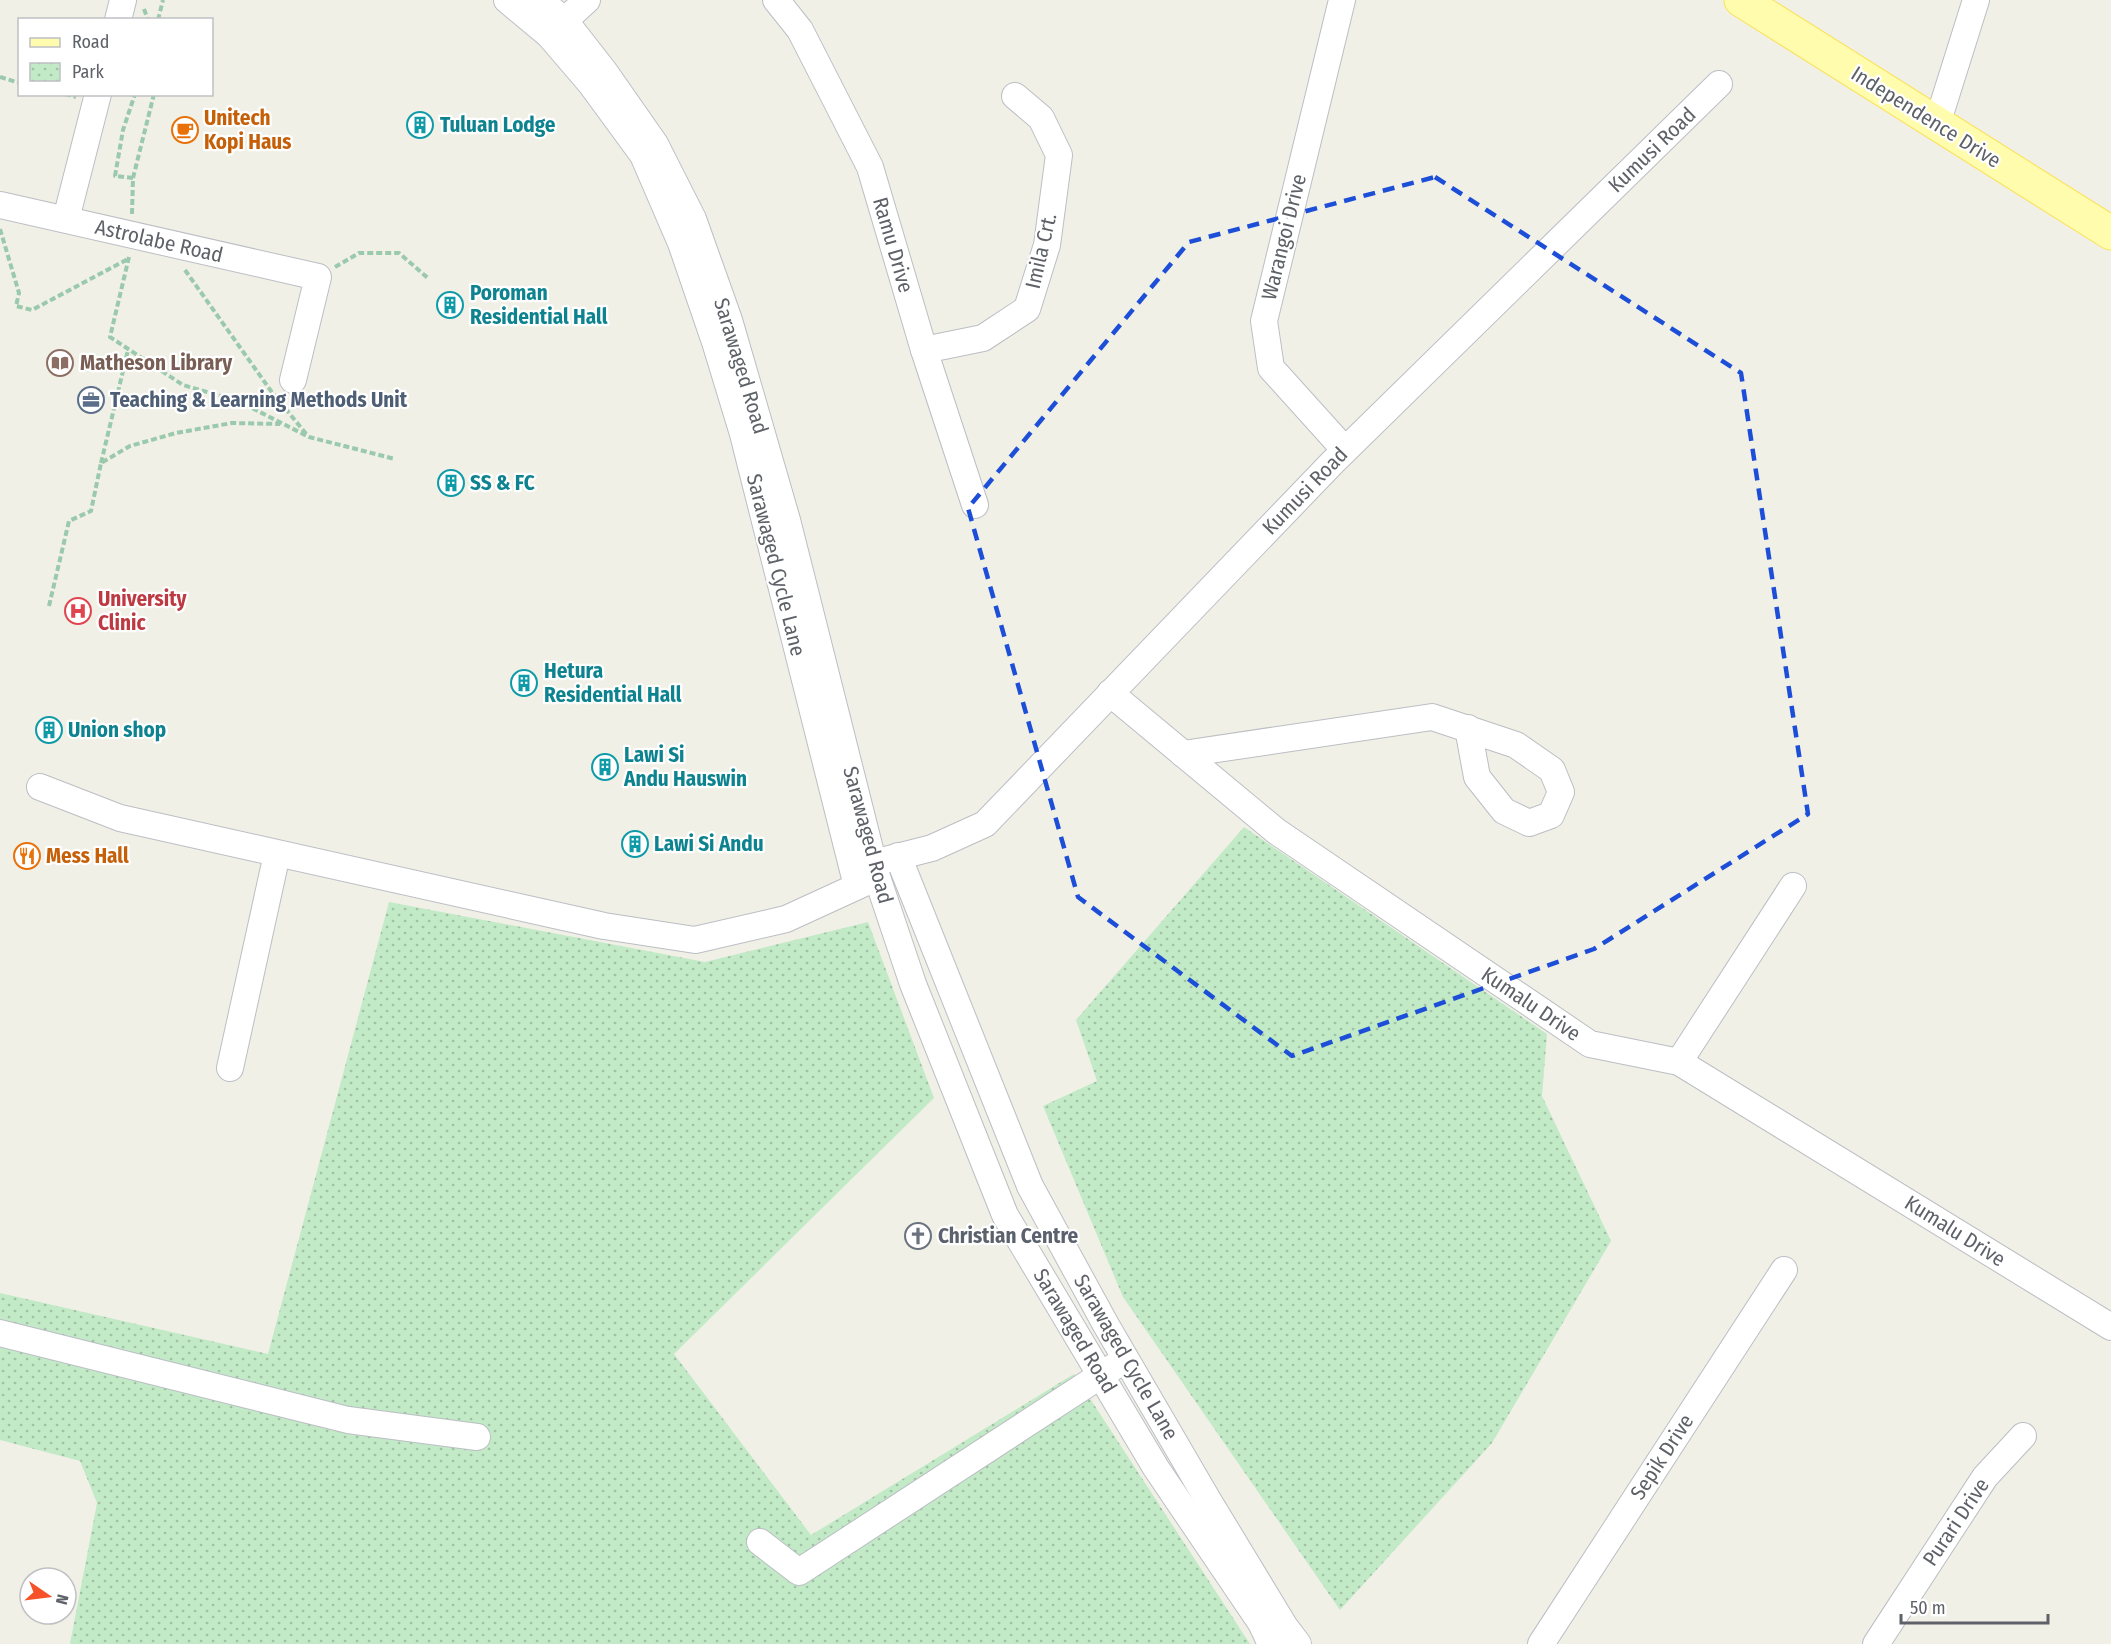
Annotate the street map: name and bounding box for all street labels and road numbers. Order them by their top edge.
street label: Independence Drive [1846,60,2006,174]
street label: Kumusi Road [1603,102,1701,198]
street label: Warangoi Drive [1256,171,1312,303]
street label: Ramu Drive [867,194,919,296]
street label: Imila Crt. [1020,211,1062,291]
street label: Astrolabe Road [93,214,225,268]
street label: Sarawaged Road [708,295,774,437]
street label: Kumusi Road [1257,442,1353,540]
street label: Sarawaged Cycle Lane [741,471,811,659]
street label: Sarawaged Road [837,764,899,906]
street label: Kumalu Drive [1476,961,1586,1047]
street label: Kumalu Drive [1900,1190,2010,1272]
street label: Sarawaged Road [1028,1264,1122,1398]
street label: Sarawaged Cycle Lane [1068,1270,1184,1444]
street label: Sepik Drive [1625,1409,1699,1505]
street label: Purari Drive [1917,1473,1995,1571]

